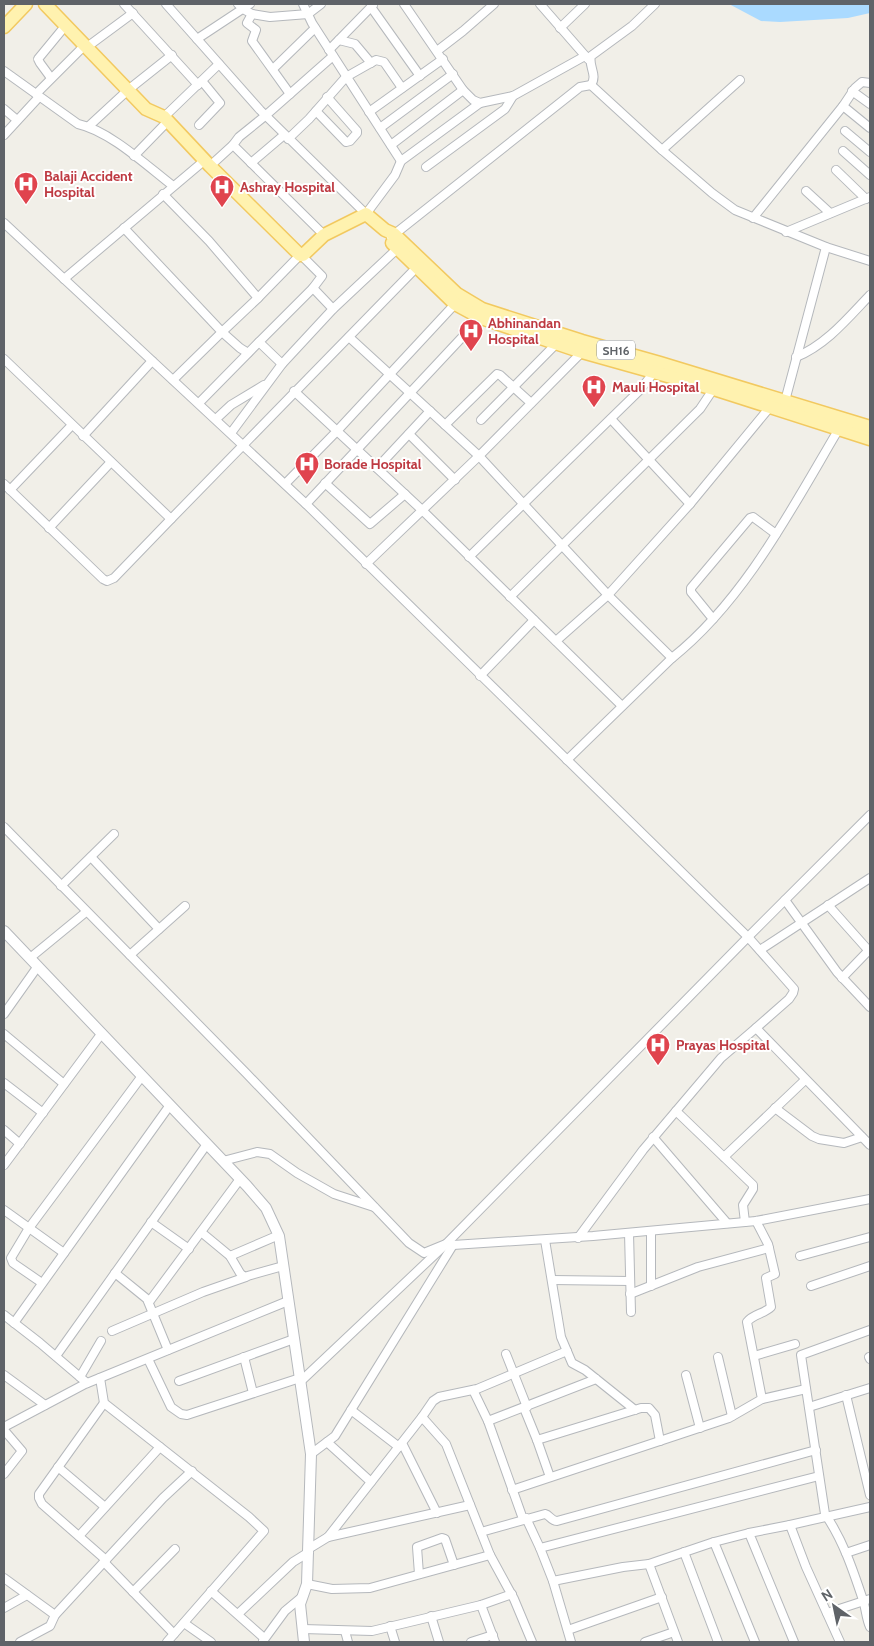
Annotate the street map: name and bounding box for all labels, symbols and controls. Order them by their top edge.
place label: Balaji Accident Hospital [44,167,133,201]
hospital icon: Balaji Accident Hospital [13,171,39,205]
hospital icon: Ashray Hospital [209,174,235,208]
place label: Ashray Hospital [240,178,335,196]
place label: Abhinandan Hospital [488,314,561,348]
hospital icon: Abhinandan Hospital [458,318,484,352]
road number: SH16 [597,340,635,360]
hospital icon: Mauli Hospital [581,374,607,408]
place label: Mauli Hospital [612,378,699,396]
hospital icon: Borade Hospital [294,451,320,485]
place label: Borade Hospital [324,455,422,473]
hospital icon: Prayas Hospital [645,1032,671,1066]
place label: Prayas Hospital [676,1036,770,1054]
north arrow [809,1581,859,1631]
text: N [818,1585,836,1605]

